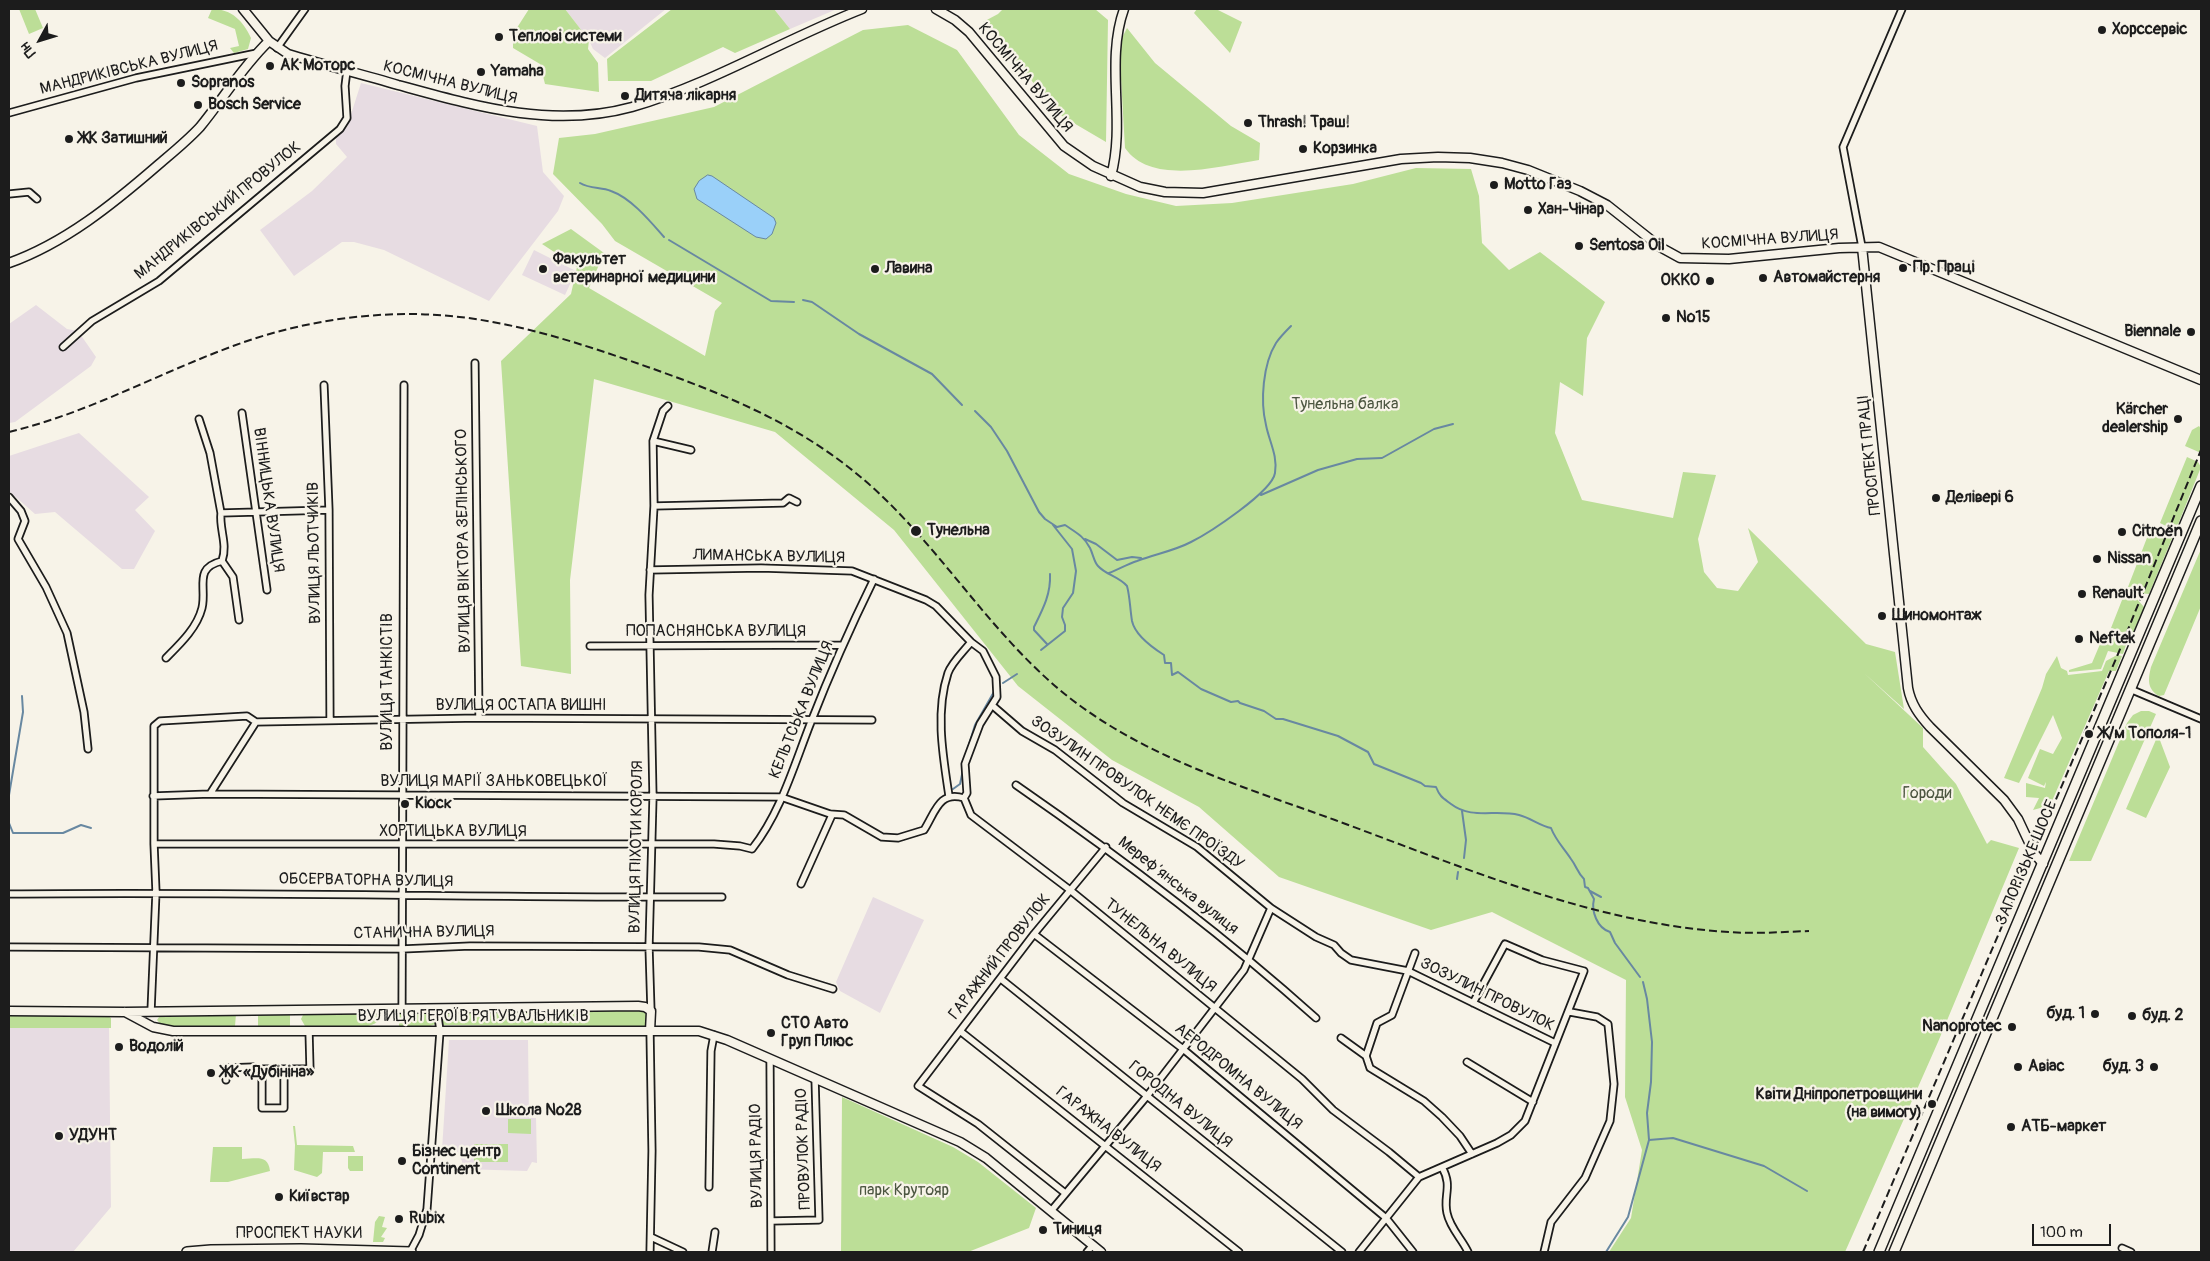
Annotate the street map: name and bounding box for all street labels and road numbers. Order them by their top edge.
street label: КОСМІЧНА ВУЛИЦЯ [974,19,1076,137]
street label: МАНДРИКІВСЬКА ВУЛИЦЯ [38,37,220,99]
street label: КОСМІЧНА ВУЛИЦЯ [381,57,519,109]
street label: МАНДРИКІВСЬКИЙ ПРОВУЛОК [131,138,305,284]
street label: КОСМІЧНА ВУЛИЦЯ [1701,226,1839,254]
street label: ПРОСПЕКТ ПРАЦІ [1854,394,1886,516]
street label: ВІННИЦЬКА ВУЛИЦЯ [248,426,288,574]
street label: ВУЛИЦЯ ВІКТОРА ЗЕЛІНСЬКОГО [452,429,476,653]
street label: ВУЛИЦЯ ЛЬОТЧИКІВ [304,482,326,624]
street label: ЛИМАНСЬКА ВУЛИЦЯ [693,546,845,568]
street label: ВУЛИЦЯ ТАНКІСТІВ [378,613,398,751]
street label: ПОПАСНЯНСЬКА ВУЛИЦЯ [626,622,806,642]
street label: КЕЛЬТСЬКА ВУЛИЦЯ [766,638,838,782]
street label: ВУЛИЦЯ ОСТАПА ВИШНІ [435,696,607,716]
street label: ЗОЗУЛИН ПРОВУЛОК НЕМЄ ПРОЇЗДУ [1027,712,1247,874]
street label: ВУЛИЦЯ ПІХОТИ КОРОЛЯ [626,760,648,934]
street label: ВУЛИЦЯ МАРІЇ ЗАНЬКОВЕЦЬКОЇ [380,772,608,792]
street label: ЗАПОРІЗЬКЕ ШОСЕ [1992,798,2062,928]
street label: ХОРТИЦЬКА ВУЛИЦЯ [379,822,527,842]
street label: Мерефʼянська вулиця [1114,833,1242,939]
street label: ОБСЕРВАТОРНА ВУЛИЦЯ [278,870,454,892]
street label: ГАРАЖНИЙ ПРОВУЛОК [945,890,1055,1024]
street label: ТУНЕЛЬНА ВУЛИЦЯ [1100,895,1220,997]
street label: СТАНИЧНА ВУЛИЦЯ [353,922,495,944]
street label: ЗОЗУЛИН ПРОВУЛОК [1417,954,1557,1036]
street label: ВУЛИЦЯ ГЕРОЇВ РЯТУВАЛЬНИКІВ [358,1007,588,1027]
street label: АЕРОДРОМНА ВУЛИЦЯ [1170,1020,1306,1134]
street label: ГОРОДНА ВУЛИЦЯ [1124,1057,1236,1153]
street label: ГАРАЖНА ВУЛИЦЯ [1051,1083,1165,1177]
street label: ПРОВУЛОК РАДІО [792,1088,816,1210]
street label: ВУЛИЦЯ РАДІО [746,1104,768,1208]
street label: ПРОСПЕКТ НАУКИ [236,1224,362,1244]

